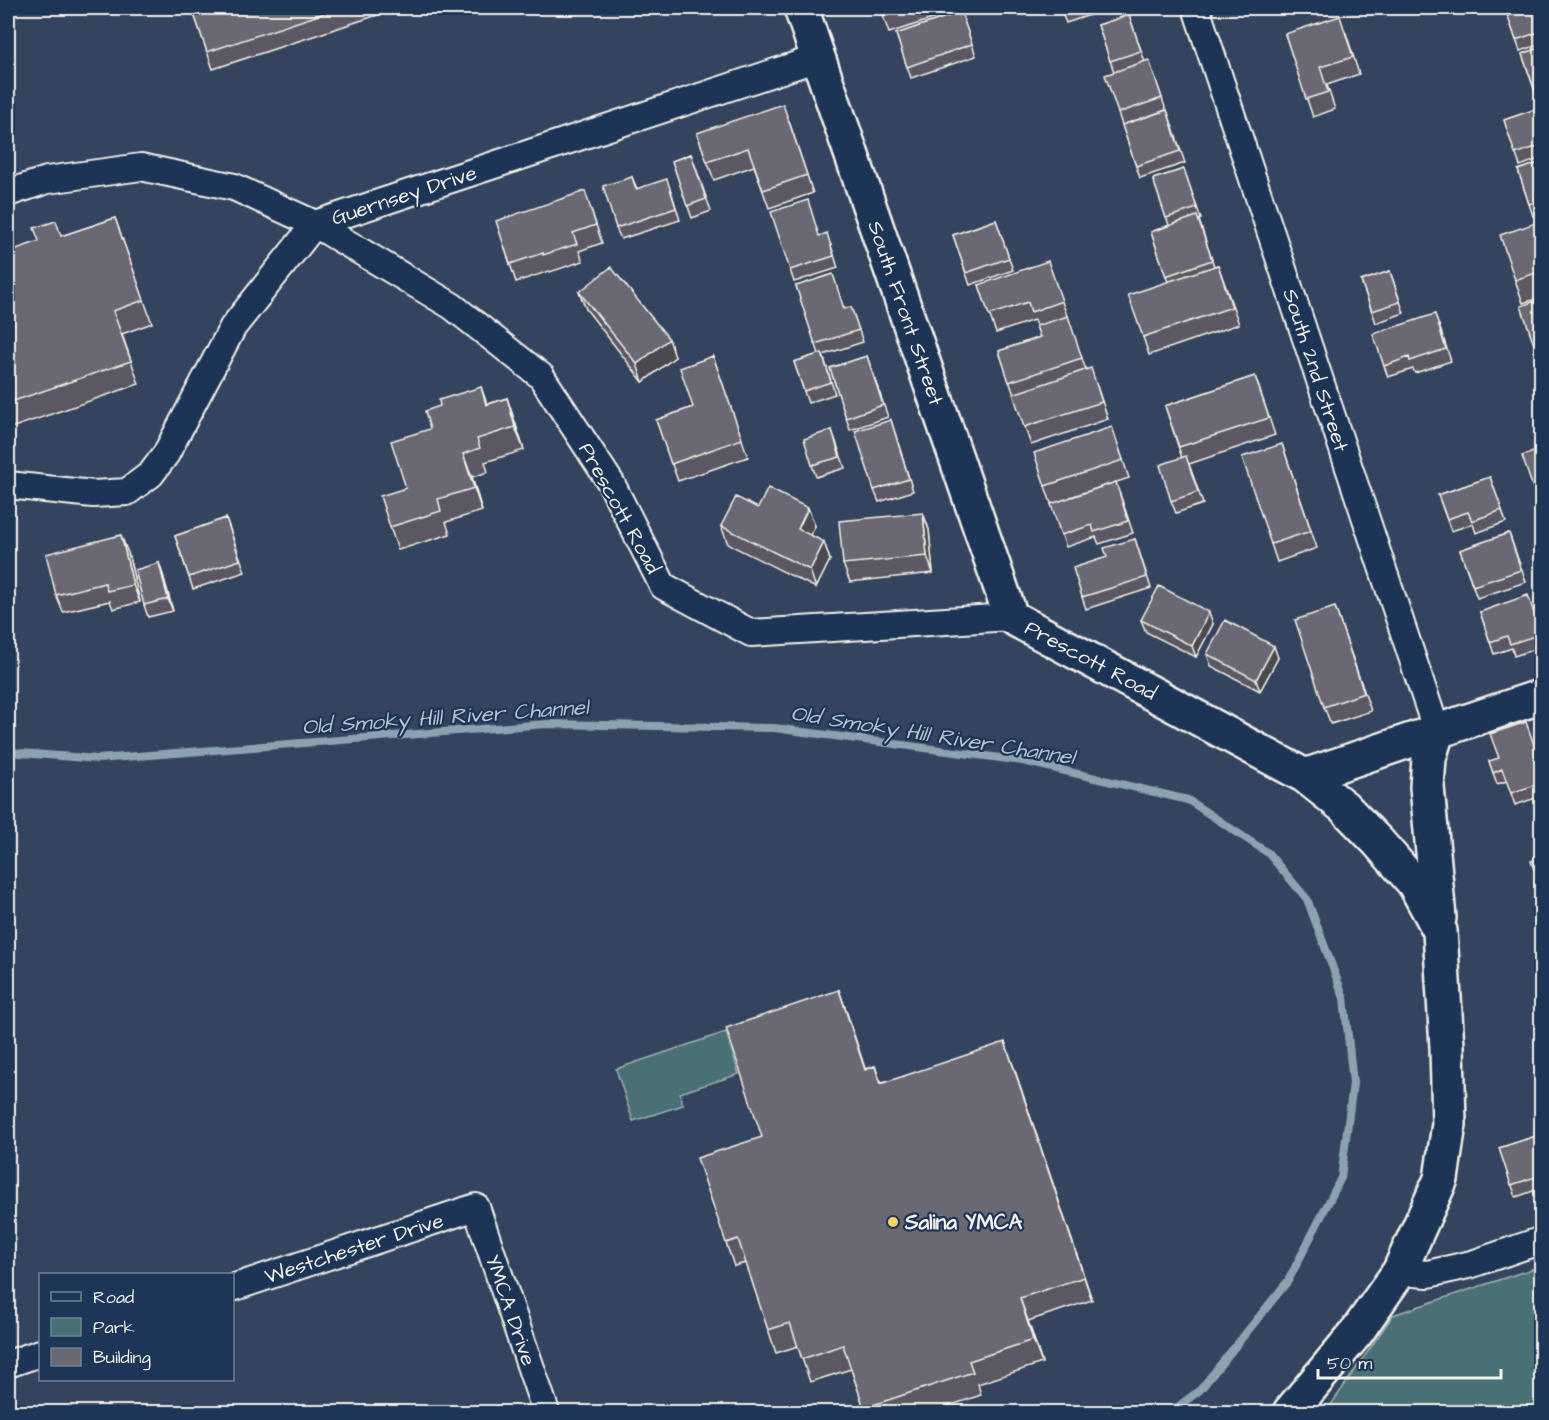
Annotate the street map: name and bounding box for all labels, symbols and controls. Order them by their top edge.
street label: Guernsey Drive [328,158,481,235]
street label: South Front Street [860,217,951,410]
street label: South 2nd Street [1276,285,1356,456]
street label: Prescott Road [572,438,668,579]
street label: Prescott Road [1020,613,1162,708]
water label: Old Smoky Hill River Channel [301,692,592,744]
water label: Old Smoky Hill River Channel [788,698,1079,775]
street label: Westchester Drive [261,1206,447,1291]
place label: Salina YMCA [904,1208,1023,1237]
marker: Salina YMCA [886,1215,900,1229]
street label: YMCA Drive [478,1251,543,1370]
legend [39,1273,234,1381]
text: Road [93,1285,134,1310]
text: Park [93,1315,135,1340]
scale bar [1318,1342,1501,1380]
text: Building [93,1345,151,1371]
text: 50 m [1327,1351,1372,1376]

